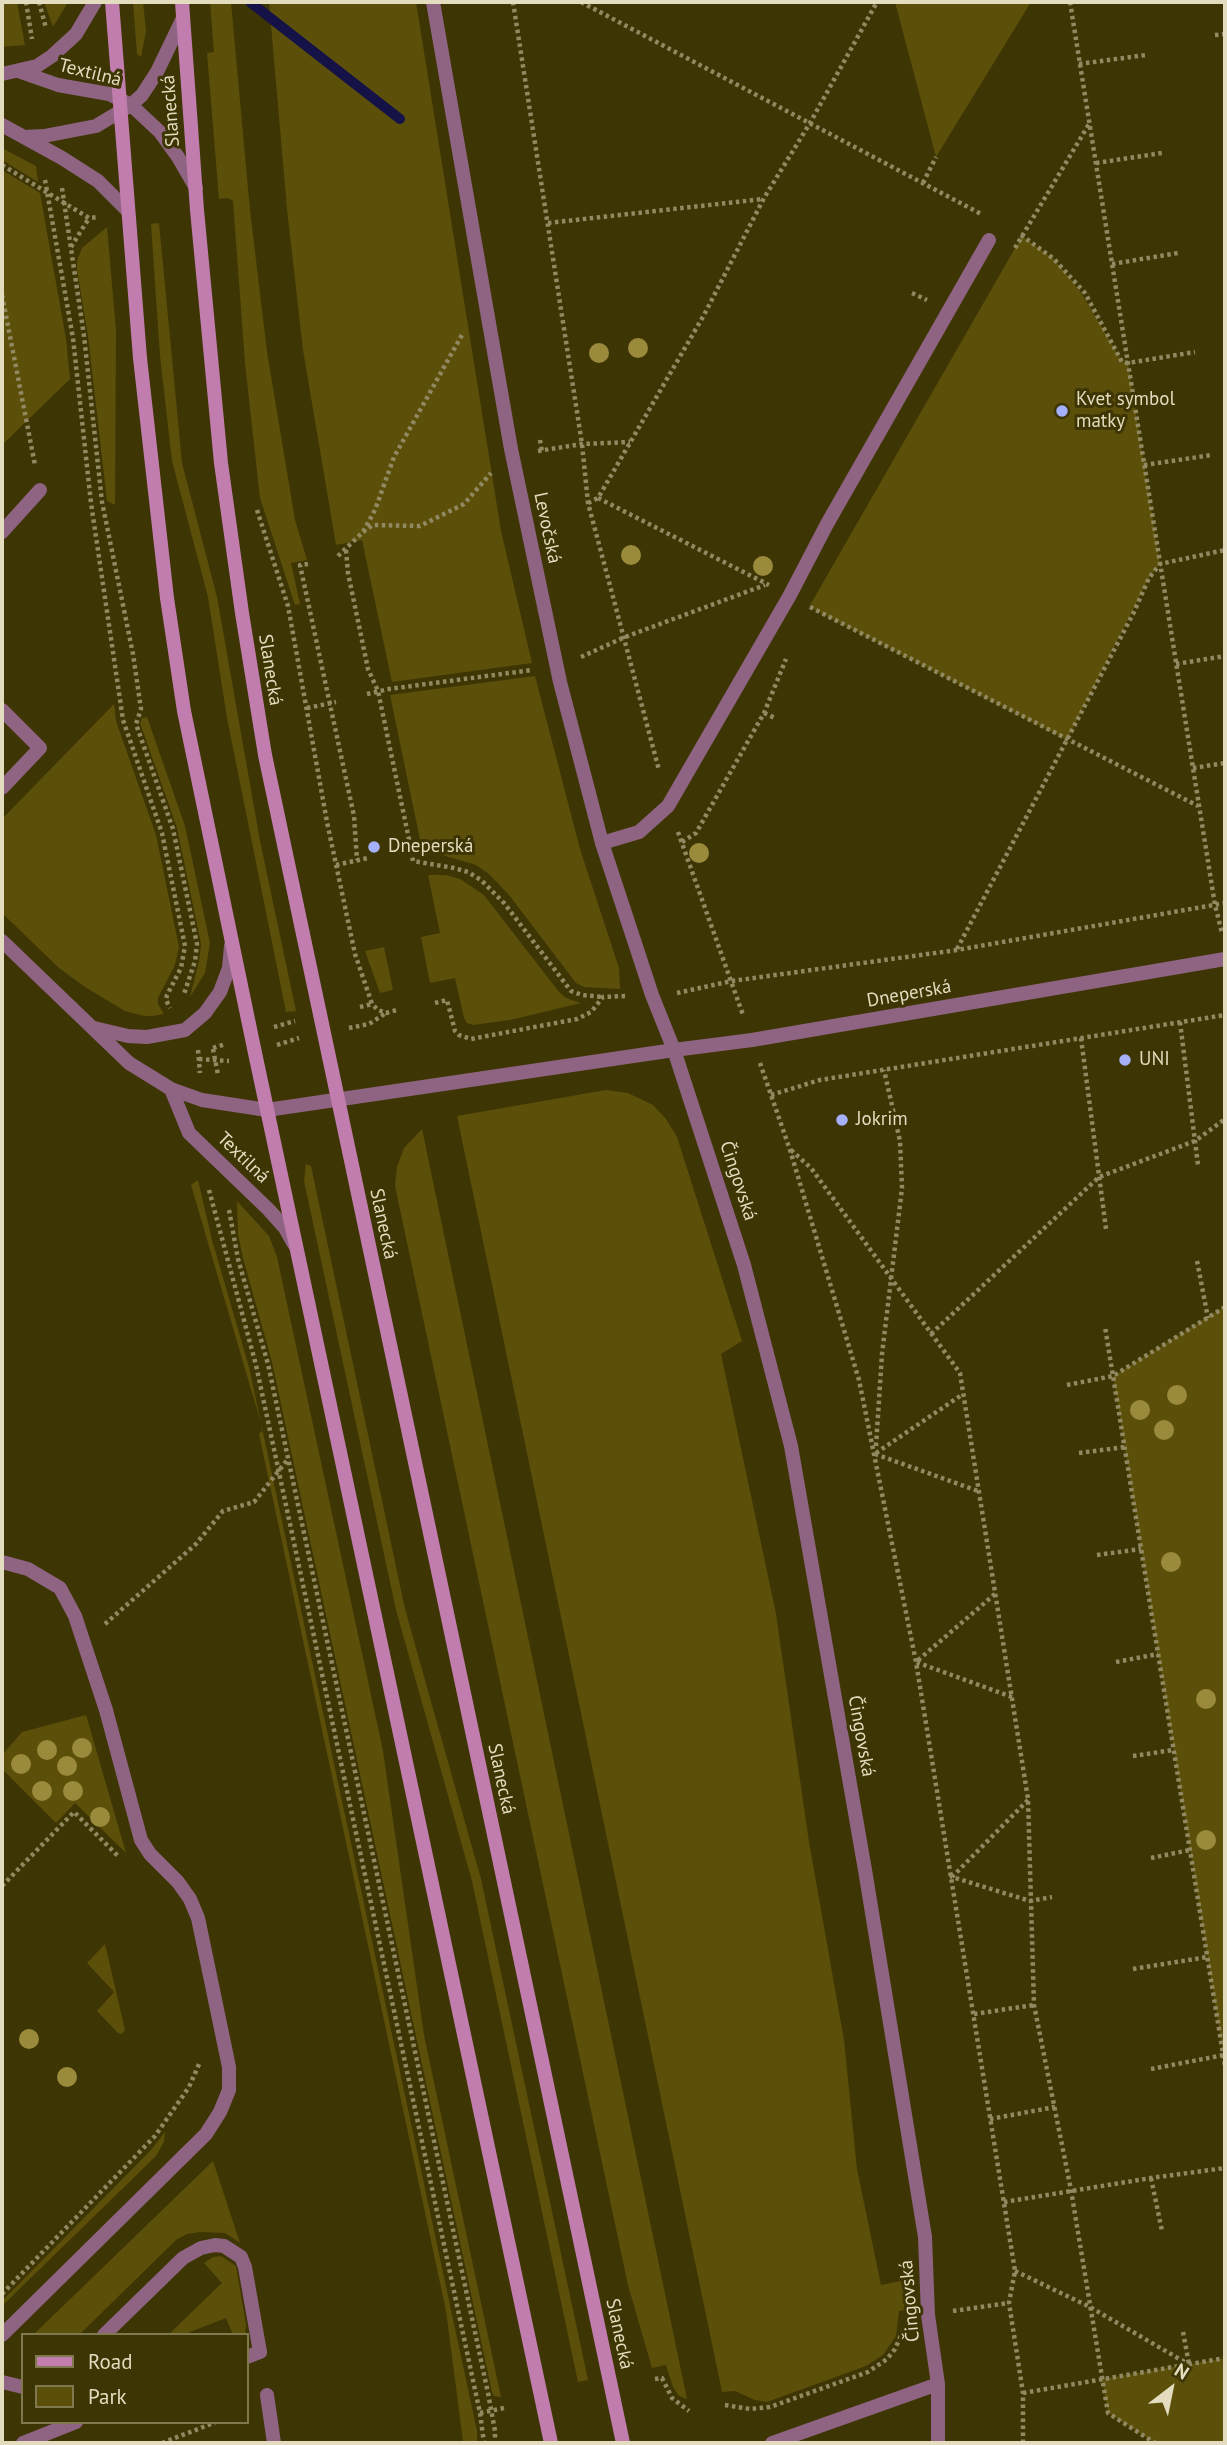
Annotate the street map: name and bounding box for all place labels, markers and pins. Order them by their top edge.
place label: Kvet symbol matky [1076,389,1175,433]
marker: Kvet symbol matky [1054,403,1070,419]
place label: Dneperská [388,836,473,858]
marker: Dneperská [366,839,382,855]
place label: UNI [1139,1049,1170,1071]
marker: UNI [1117,1052,1133,1068]
place label: Jokrim [856,1109,908,1131]
marker: Jokrim [834,1112,850,1128]

